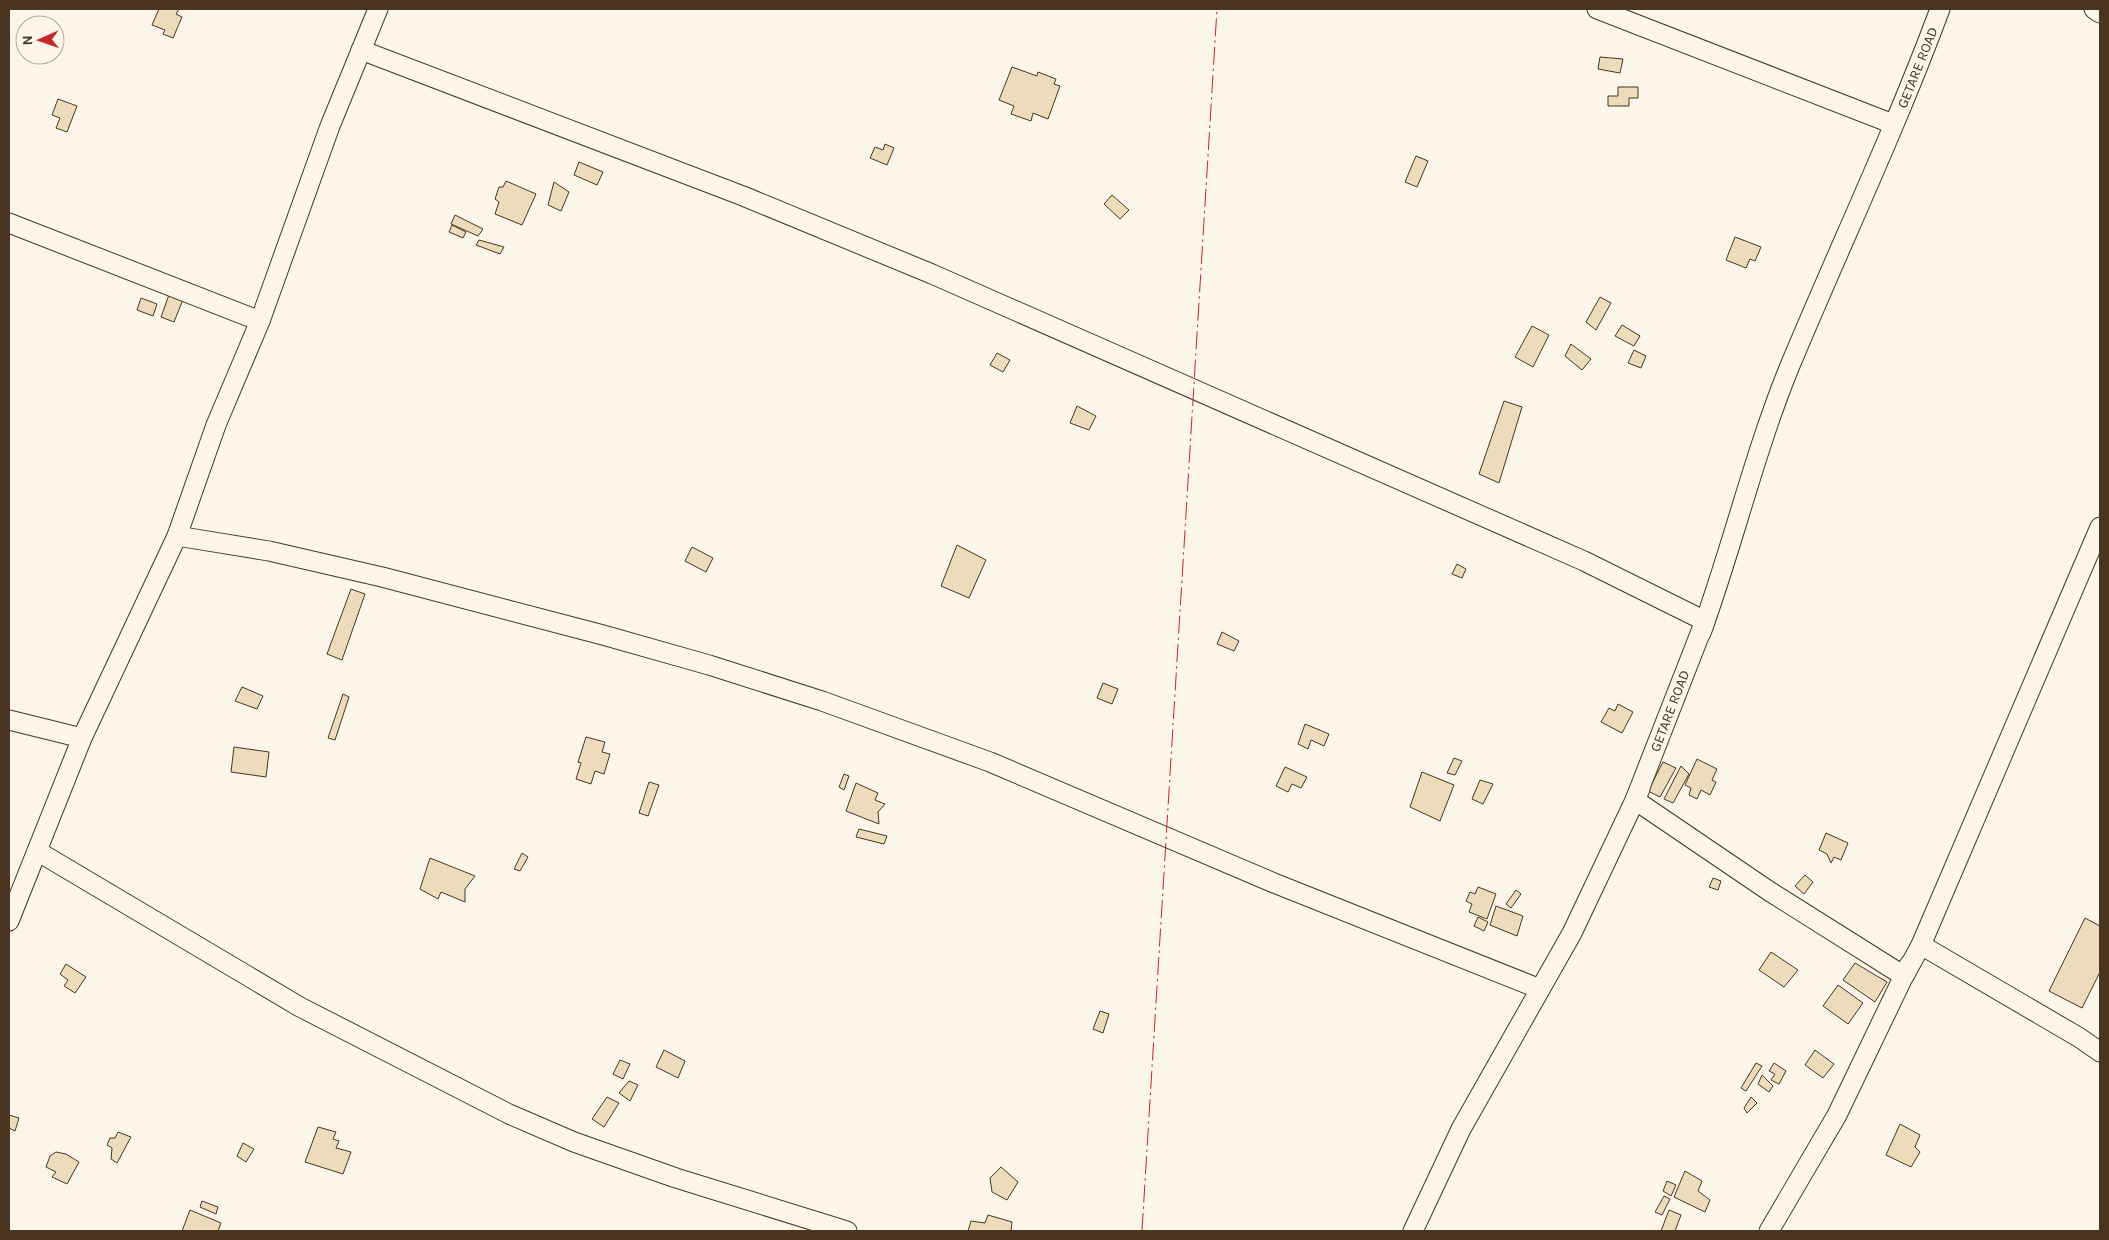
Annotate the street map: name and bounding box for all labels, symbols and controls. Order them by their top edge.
north arrow [15,15,65,65]
street label: GETARE ROAD [1893,24,1941,111]
text: N [19,35,36,46]
street label: GETARE ROAD [1647,668,1693,754]

